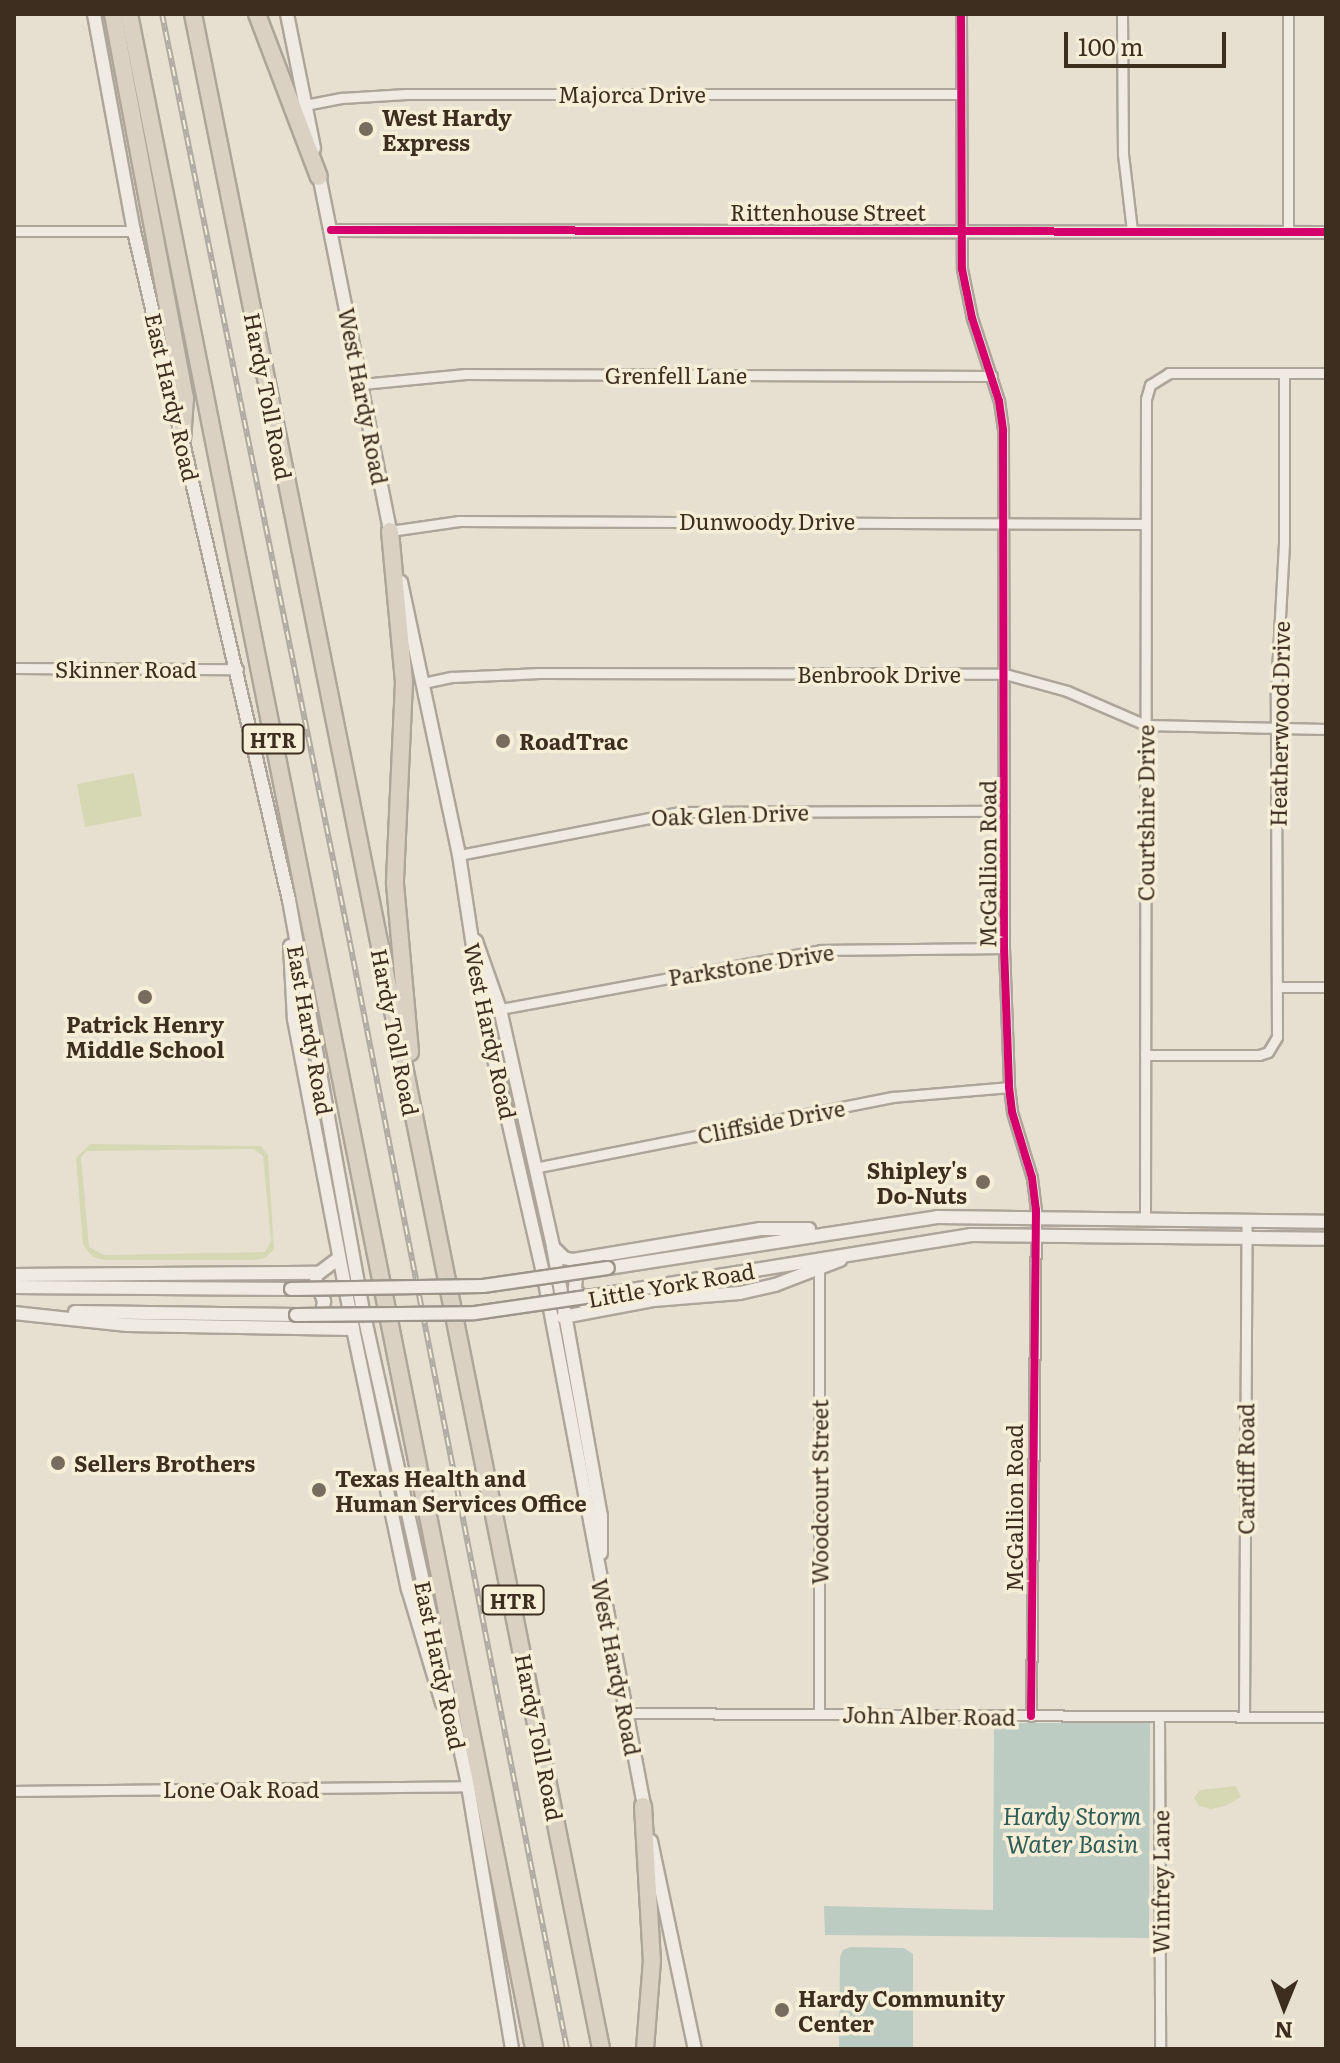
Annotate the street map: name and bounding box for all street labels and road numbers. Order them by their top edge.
street label: Majorca Drive [558,81,706,107]
street label: Rittenhouse Street [730,199,926,225]
street label: West Hardy Road [334,305,394,487]
street label: East Hardy Road [141,310,205,484]
street label: Hardy Toll Road [240,310,298,482]
street label: Grenfell Lane [605,362,747,388]
street label: Dunwoody Drive [679,508,855,534]
street label: Heatherwood Drive [1264,621,1294,827]
street label: Skinner Road [55,656,197,682]
street label: Benbrook Drive [797,661,961,687]
road number: HTR [241,723,305,755]
street label: Courtshire Drive [1132,725,1158,901]
street label: McGallion Road [974,780,1000,948]
street label: Oak Glen Drive [651,798,809,830]
street label: Parkstone Drive [666,938,836,990]
street label: West Hardy Road [459,940,523,1122]
street label: East Hardy Road [283,943,339,1117]
street label: Hardy Toll Road [367,946,425,1118]
street label: Cliffside Drive [695,1094,847,1148]
street label: Little York Road [586,1256,756,1312]
street label: Woodcourt Street [806,1399,832,1585]
street label: Cardiff Road [1232,1403,1258,1535]
street label: McGallion Road [1001,1424,1027,1592]
street label: West Hardy Road [587,1576,647,1758]
street label: East Hardy Road [410,1578,472,1752]
road number: HTR [481,1584,545,1616]
street label: Hardy Toll Road [511,1651,569,1823]
street label: John Alber Road [842,1700,1016,1730]
street label: Lone Oak Road [163,1776,319,1802]
street label: Winfrey Lane [1147,1810,1173,1954]

